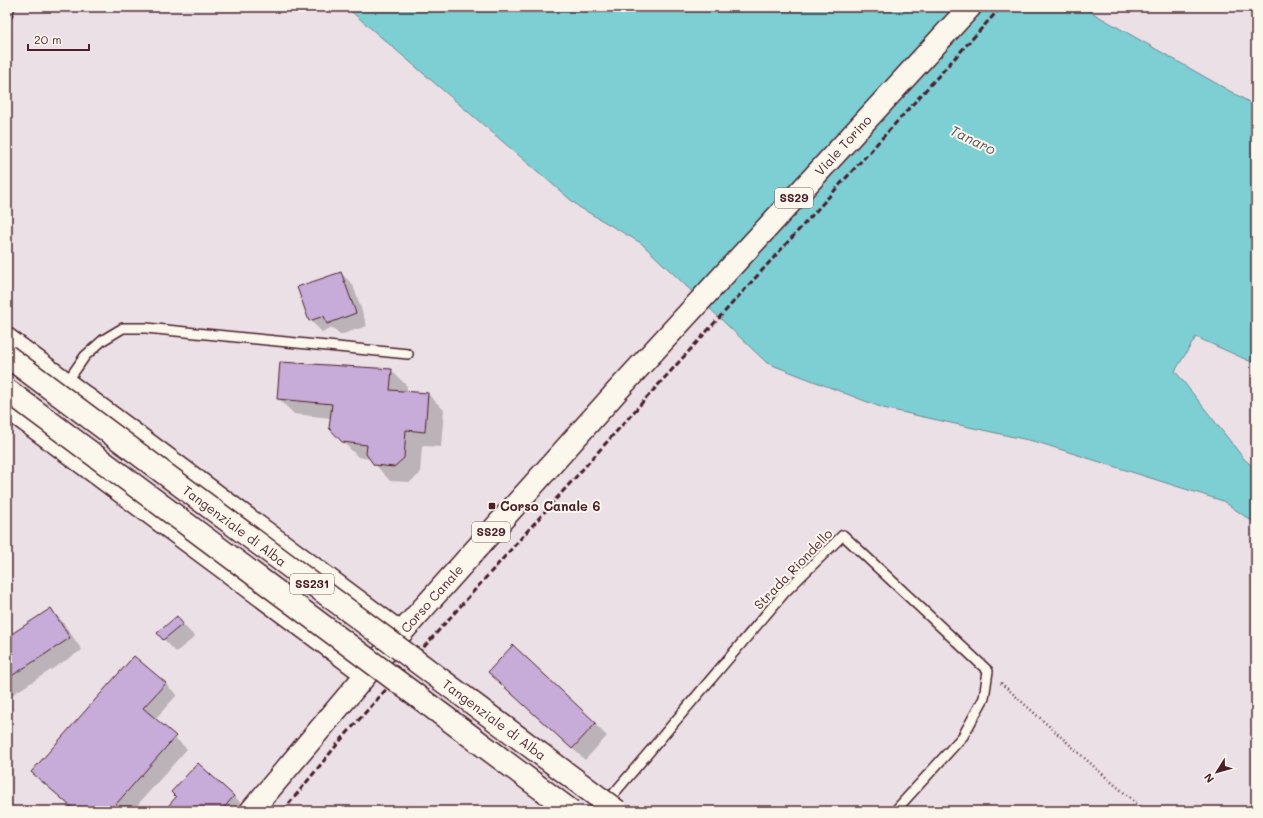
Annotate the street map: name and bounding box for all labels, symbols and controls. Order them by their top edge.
scale bar [28,26,89,52]
text: 20 m [34,31,62,47]
street label: Viale Torino [810,111,875,179]
water label: Tanaro [947,120,999,159]
road number: SS29 [775,188,813,208]
street label: Tangenziale di Alba [180,481,290,570]
place label: Corso Canale 6 [500,497,600,514]
marker: Corso Canale 6 [487,501,497,511]
road number: SS29 [472,522,510,542]
street label: Strada Riondello [750,524,836,613]
street label: Corso Canale [397,561,466,636]
road number: SS231 [290,574,334,594]
street label: Tangenziale di Alba [439,675,550,763]
north arrow [1197,752,1237,792]
text: N [1200,770,1217,786]

